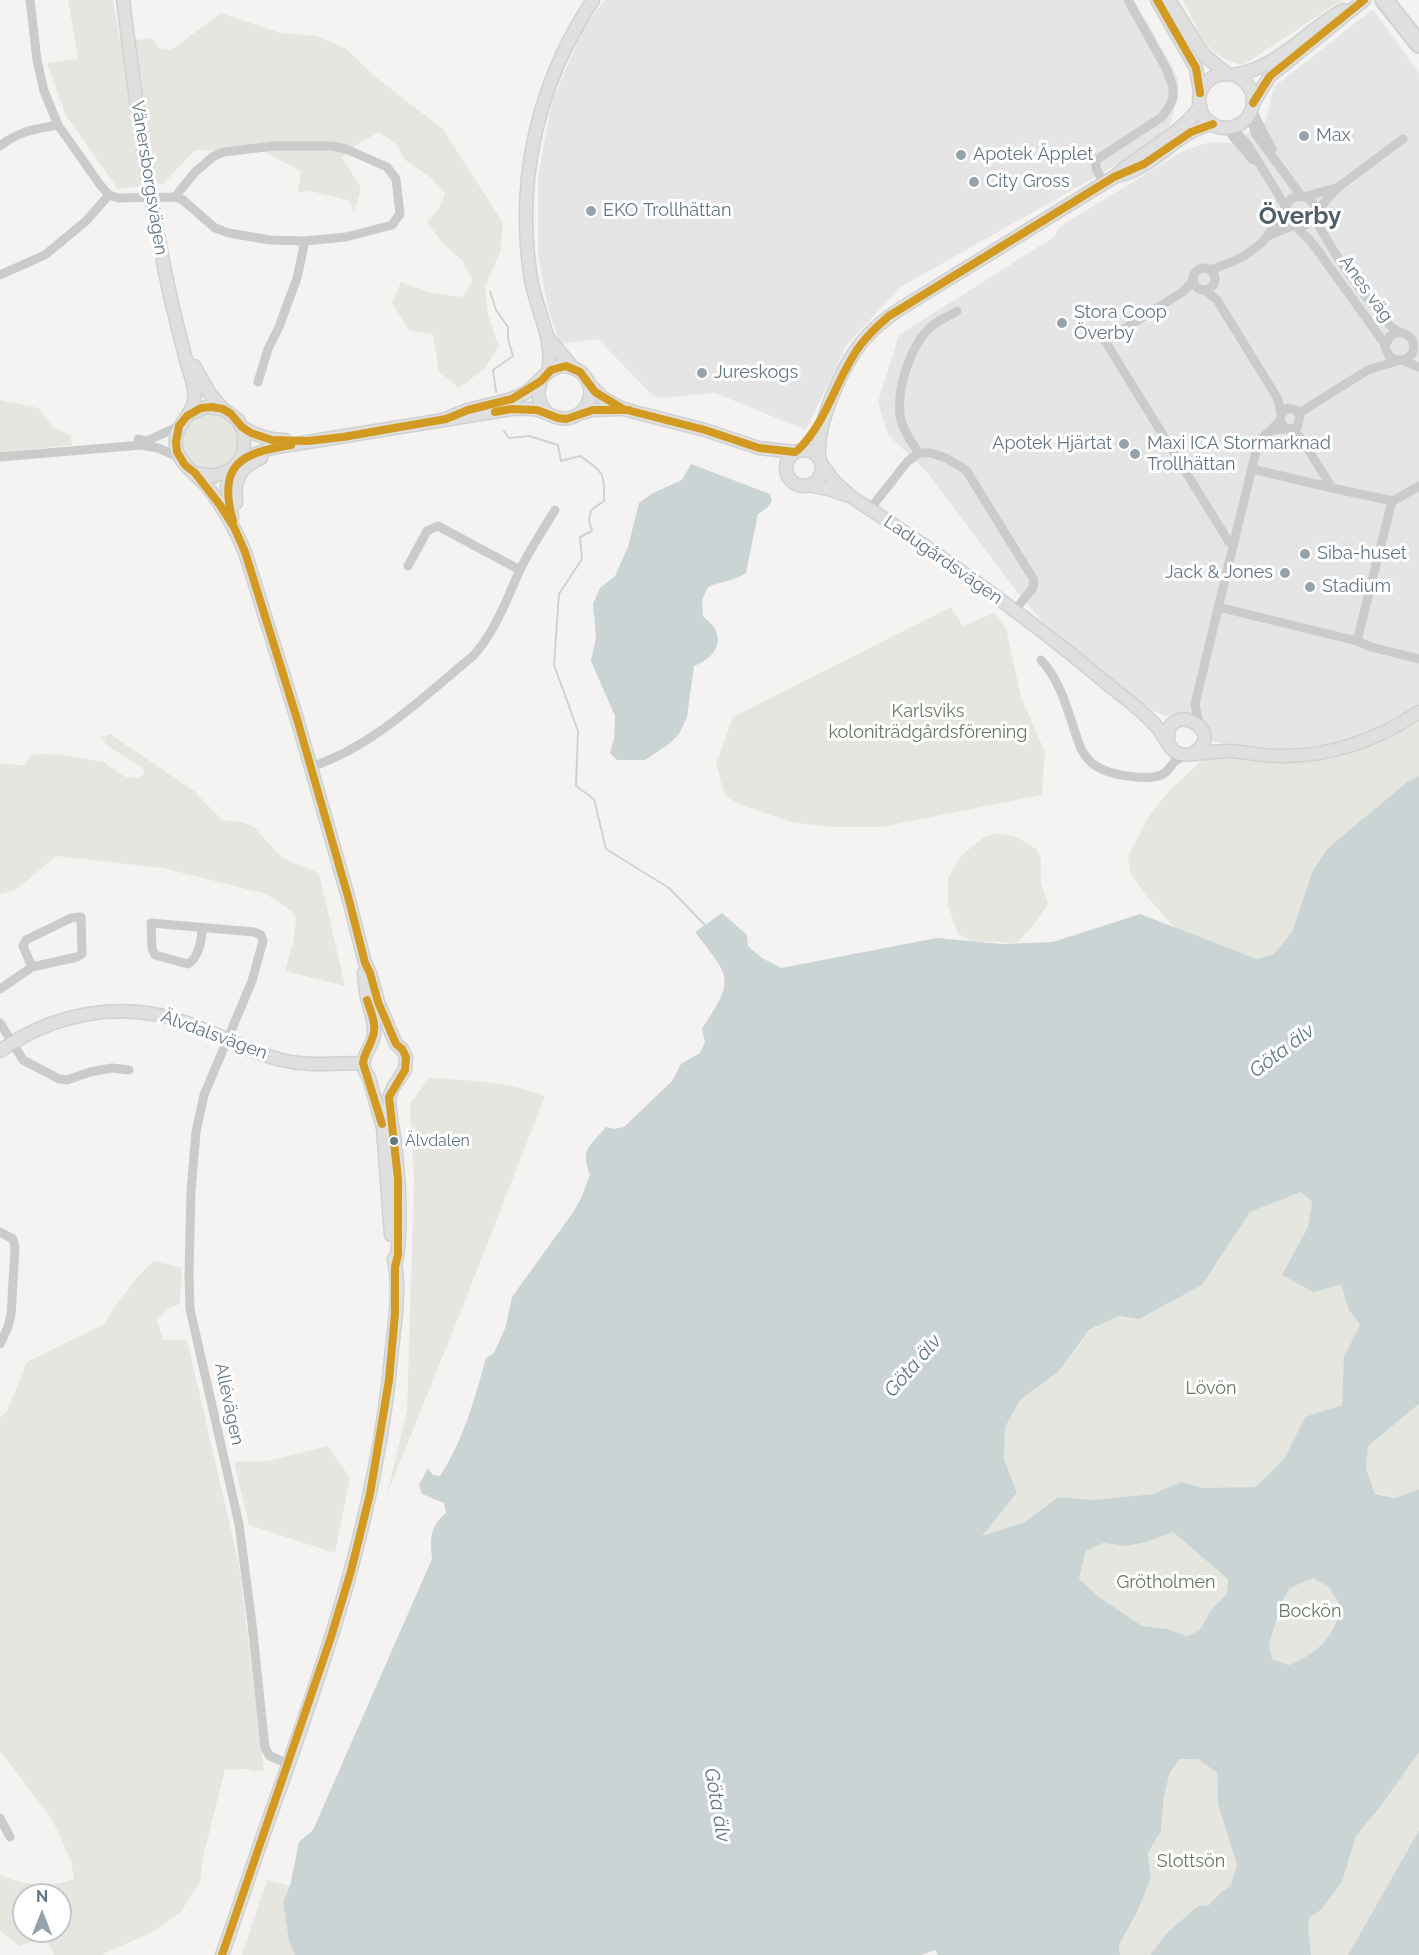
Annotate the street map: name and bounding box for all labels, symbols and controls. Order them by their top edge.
street label: Vänersborgsvägen [126,99,172,257]
place label: Max [1316,125,1351,147]
marker: Max [1297,129,1311,143]
place label: Apotek Äpplet [973,144,1093,166]
marker: Apotek Äpplet [954,148,968,162]
place label: City Gross [986,171,1070,193]
marker: City Gross [967,175,981,189]
place label: EKO Trollhättan [603,200,731,222]
district label: Överby [1259,203,1341,231]
marker: EKO Trollhättan [584,204,598,218]
street label: Anes väg [1335,252,1397,326]
place label: Stora Coop Överby [1074,302,1167,344]
marker: Stora Coop Överby [1055,316,1069,330]
place label: Jureskogs [714,362,798,384]
marker: Jureskogs [695,366,709,380]
place label: Apotek Hjärtat [992,433,1112,455]
place label: Maxi ICA Stormarknad Trollhättan [1147,433,1331,476]
marker: Apotek Hjärtat [1117,437,1131,451]
marker: Maxi ICA Stormarknad Trollhättan [1128,447,1142,461]
street label: Ladugårdsvägen [879,511,1007,609]
place label: Siba-huset [1317,543,1407,565]
marker: Siba-huset [1298,547,1312,561]
place label: Jack & Jones [1165,562,1273,584]
marker: Jack & Jones [1278,566,1292,580]
place label: Stadium [1322,576,1391,598]
marker: Stadium [1303,580,1317,594]
park label: Karlsviks koloniträdgårdsförening [829,701,1027,744]
street label: Älvdalsvägen [158,1006,270,1064]
water label: Göta älv [1245,1019,1319,1083]
place label: Älvdalen [405,1131,470,1151]
marker: Älvdalen [388,1135,400,1147]
water label: Göta älv [879,1330,947,1402]
street label: Allévägen [210,1361,248,1447]
park label: Lövön [1185,1378,1237,1400]
park label: Grötholmen [1116,1572,1216,1594]
park label: Bockön [1279,1601,1341,1623]
water label: Göta älv [699,1766,735,1844]
park label: Slottsön [1157,1851,1225,1873]
north arrow [12,1883,72,1943]
text: N [36,1887,48,1906]

